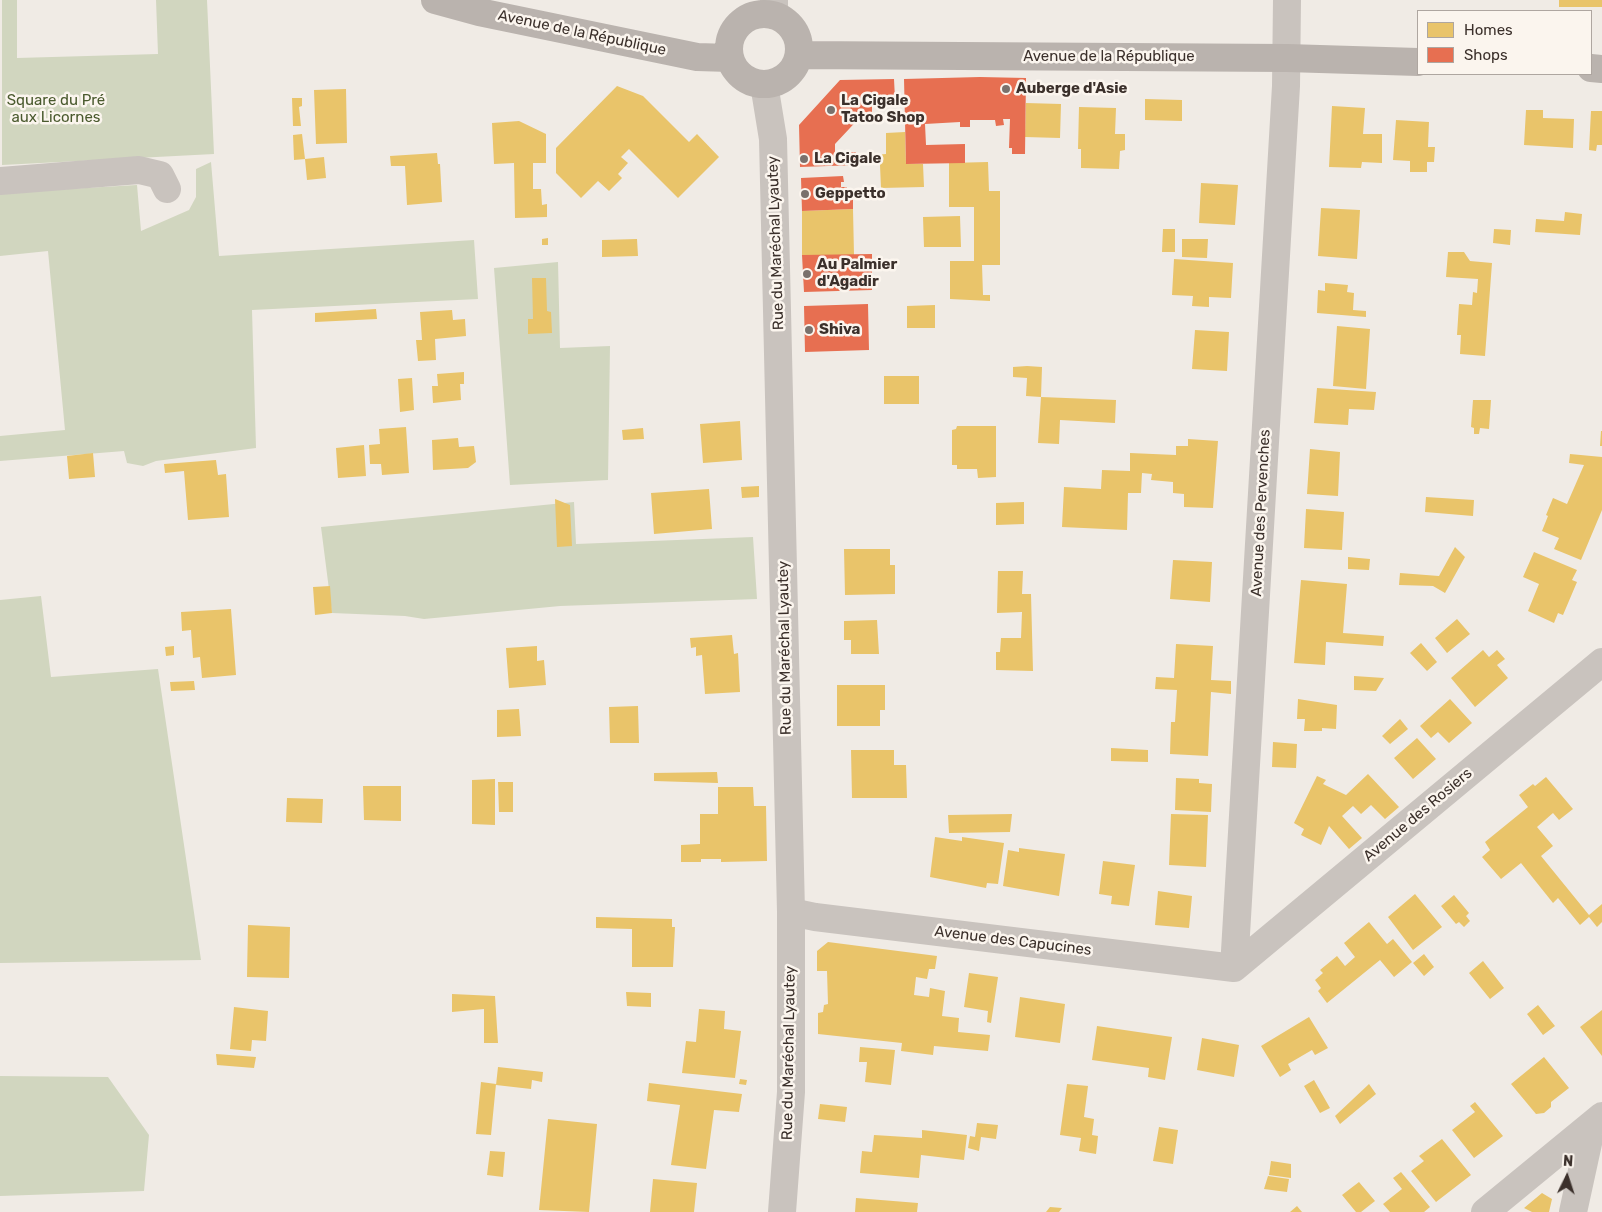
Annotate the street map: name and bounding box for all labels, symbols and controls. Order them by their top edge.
street label: Avenue de la République [496,6,668,60]
legend [1417,10,1592,75]
text: Homes [1464,21,1513,39]
text: Shops [1464,46,1508,64]
street label: Avenue de la République [1023,48,1195,66]
place label: Auberge d'Asie [1016,80,1127,98]
marker: Auberge d'Asie [1000,83,1012,95]
park label: Square du Pré aux Licornes [7,92,105,127]
place label: La Cigale Tatoo Shop [841,92,925,127]
marker: La Cigale Tatoo Shop [825,104,837,116]
place label: La Cigale [814,150,881,168]
marker: La Cigale [798,153,810,165]
street label: Rue du Maréchal Lyautey [764,156,788,330]
place label: Geppetto [815,185,886,203]
marker: Geppetto [799,188,811,200]
place label: Au Palmier d'Agadir [817,256,897,291]
marker: Au Palmier d'Agadir [801,268,813,280]
place label: Shiva [819,321,860,339]
marker: Shiva [803,324,815,336]
street label: Avenue des Pervenches [1248,429,1274,597]
street label: Rue du Maréchal Lyautey [774,561,796,735]
street label: Avenue des Rosiers [1360,764,1476,866]
street label: Avenue des Capucines [933,922,1093,960]
street label: Rue du Maréchal Lyautey [778,966,800,1140]
north arrow [1542,1152,1592,1202]
text: N [1562,1153,1574,1170]

